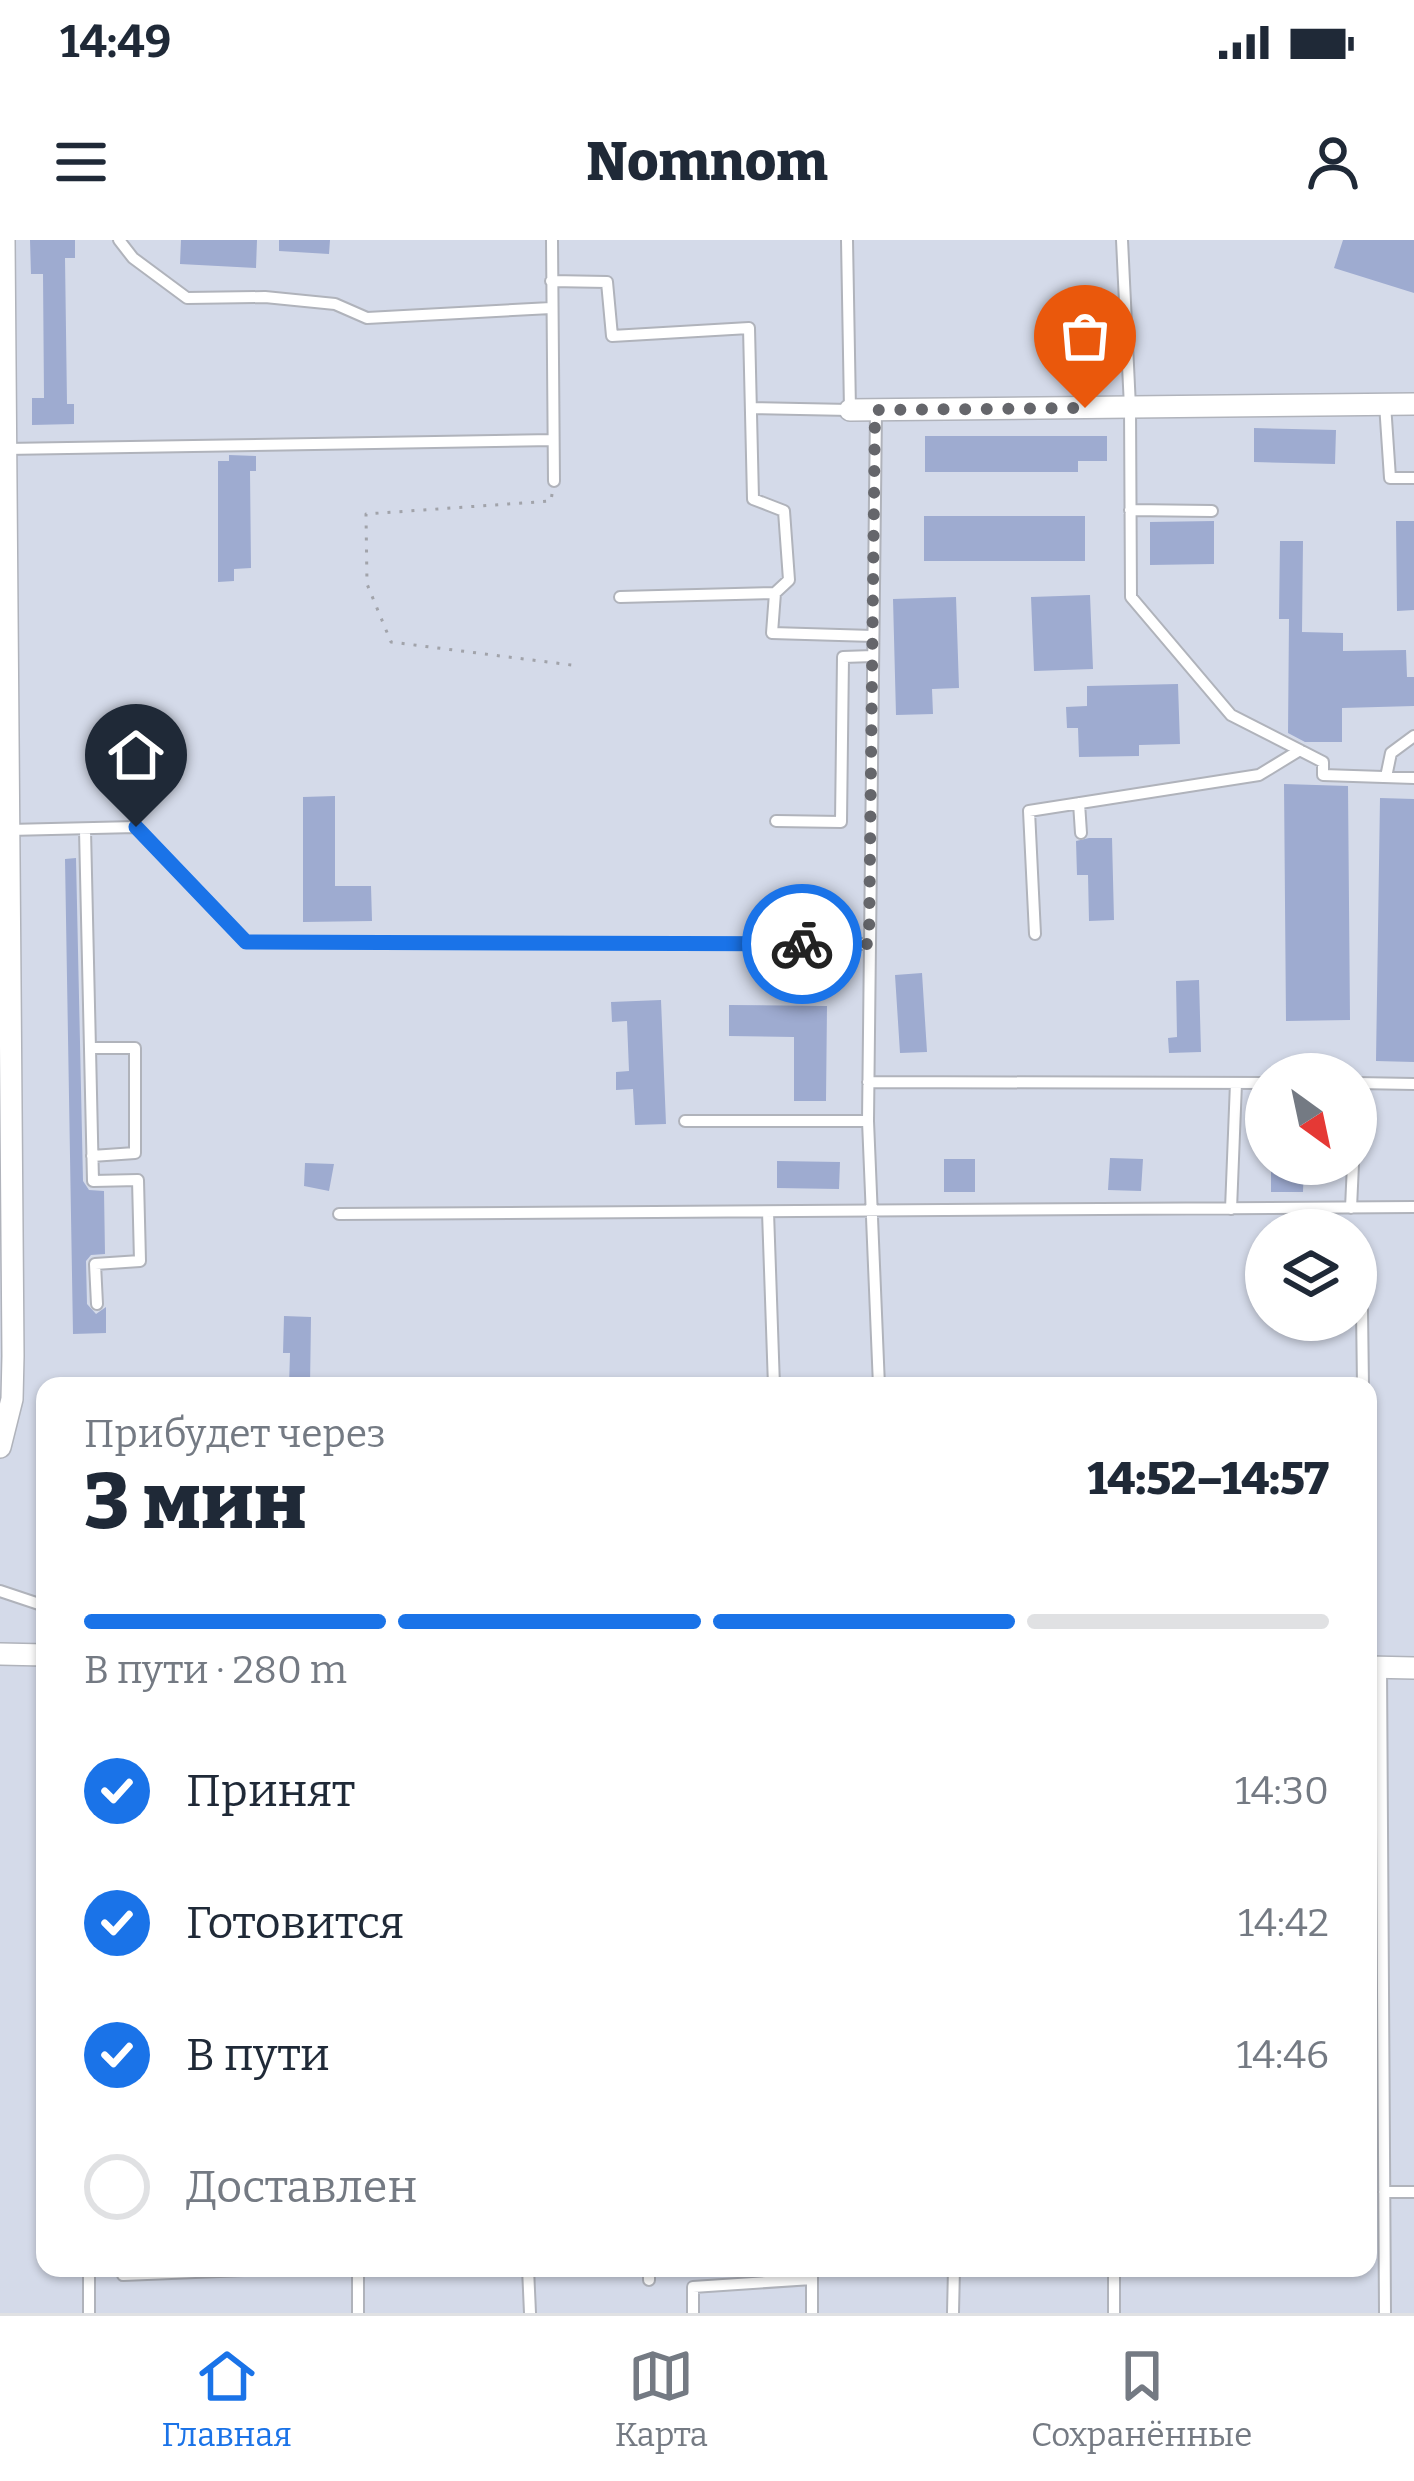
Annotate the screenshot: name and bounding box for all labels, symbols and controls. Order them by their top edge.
text: 14:49 [60,15,171,69]
icon: menu [48,129,114,195]
icon: person [1300,129,1366,195]
text: Nomnom [586,130,828,194]
pin [1034,285,1136,408]
icon: bag [1052,303,1118,369]
pin [85,704,187,827]
icon: home [103,722,169,788]
courier [742,884,862,1004]
icon: bike [769,911,835,977]
north arrow [1245,1053,1377,1185]
map controls [1245,1053,1377,1341]
button: layers [1245,1209,1377,1341]
text: Прибудет через [84,1411,386,1457]
text: 14:52–14:57 [1087,1452,1329,1506]
text: 3 мин [84,1455,307,1549]
text: В пути · 280 m [84,1647,347,1693]
icon: check [84,1758,150,1824]
text: Принят [186,1764,355,1818]
text: 14:30 [1235,1768,1329,1814]
icon: check [84,1890,150,1956]
text: Готовится [186,1896,404,1950]
text: 14:42 [1238,1900,1329,1946]
icon: check [84,2022,150,2088]
text: В пути [186,2028,330,2082]
text: 14:46 [1236,2032,1329,2078]
text: Доставлен [186,2160,417,2214]
tab: Главная [162,2343,292,2455]
tab: Карта [615,2343,708,2455]
tab: Сохранённые [1031,2343,1252,2455]

